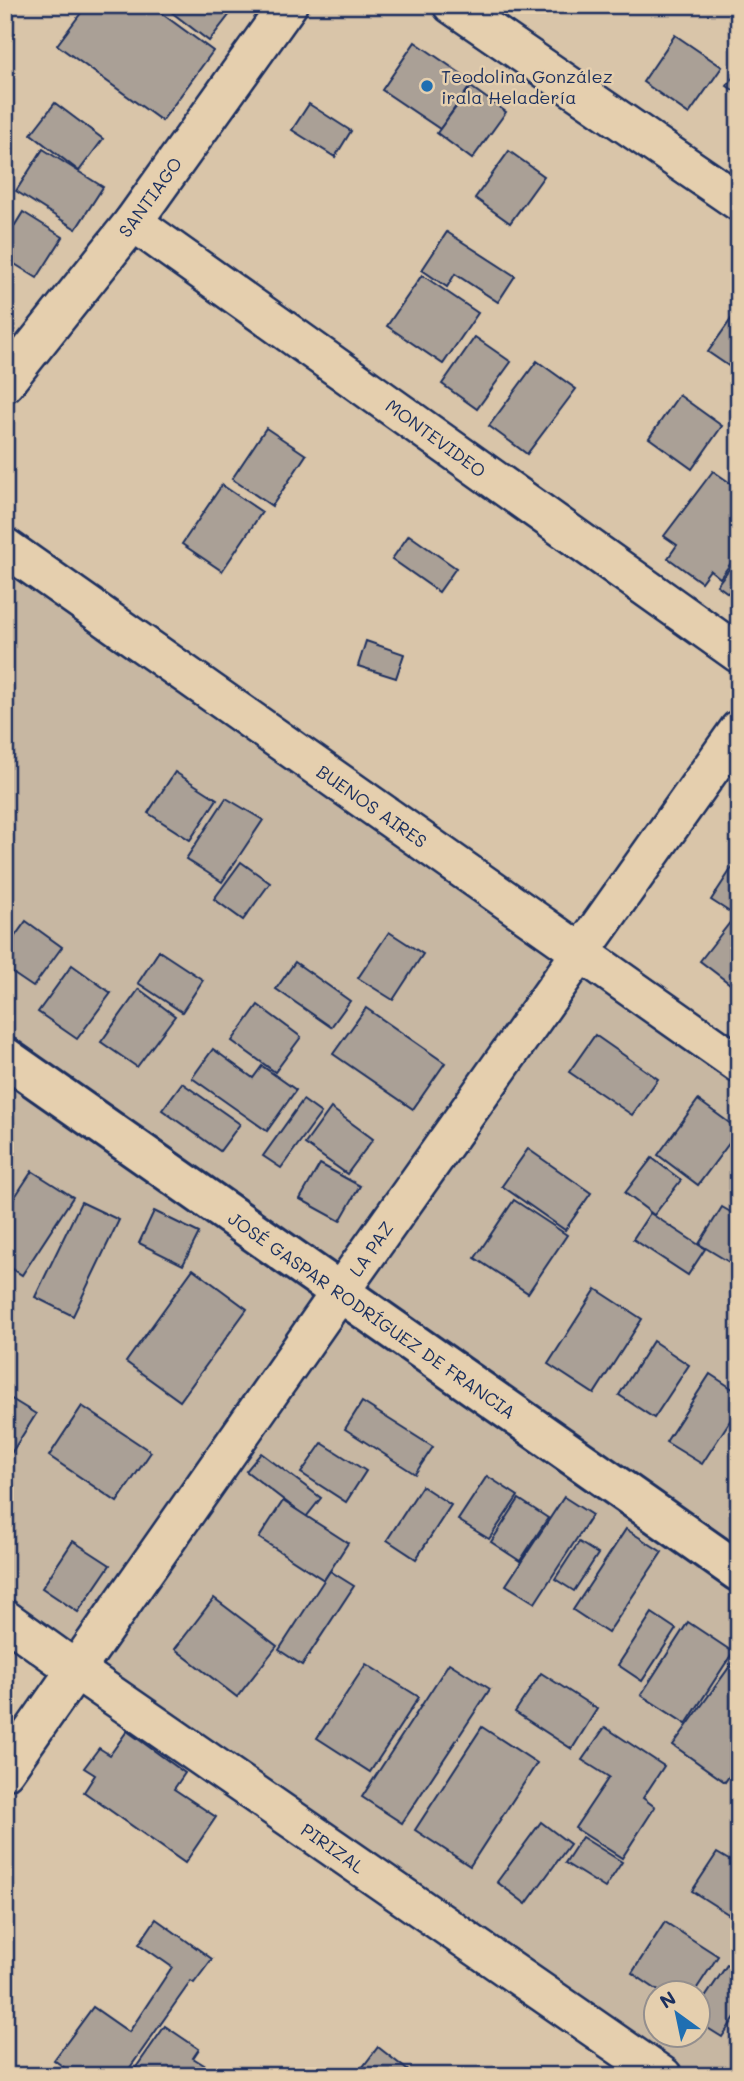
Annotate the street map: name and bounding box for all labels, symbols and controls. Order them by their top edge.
place label: Teodolina González irala Heladería [441,64,613,109]
marker: Teodolina González irala Heladería [419,78,435,94]
street label: SANTIAGO [113,152,187,242]
street label: MONTEVIDEO [381,393,491,483]
street label: BUENOS AIRES [312,759,432,853]
street label: JOSÉ GASPAR RODRÍGUEZ DE FRANCIA [224,1206,520,1424]
street label: LA PAZ [343,1217,399,1281]
street label: PIRIZAL [296,1817,370,1879]
north arrow [642,1980,712,2050]
text: N [655,1985,680,2014]

